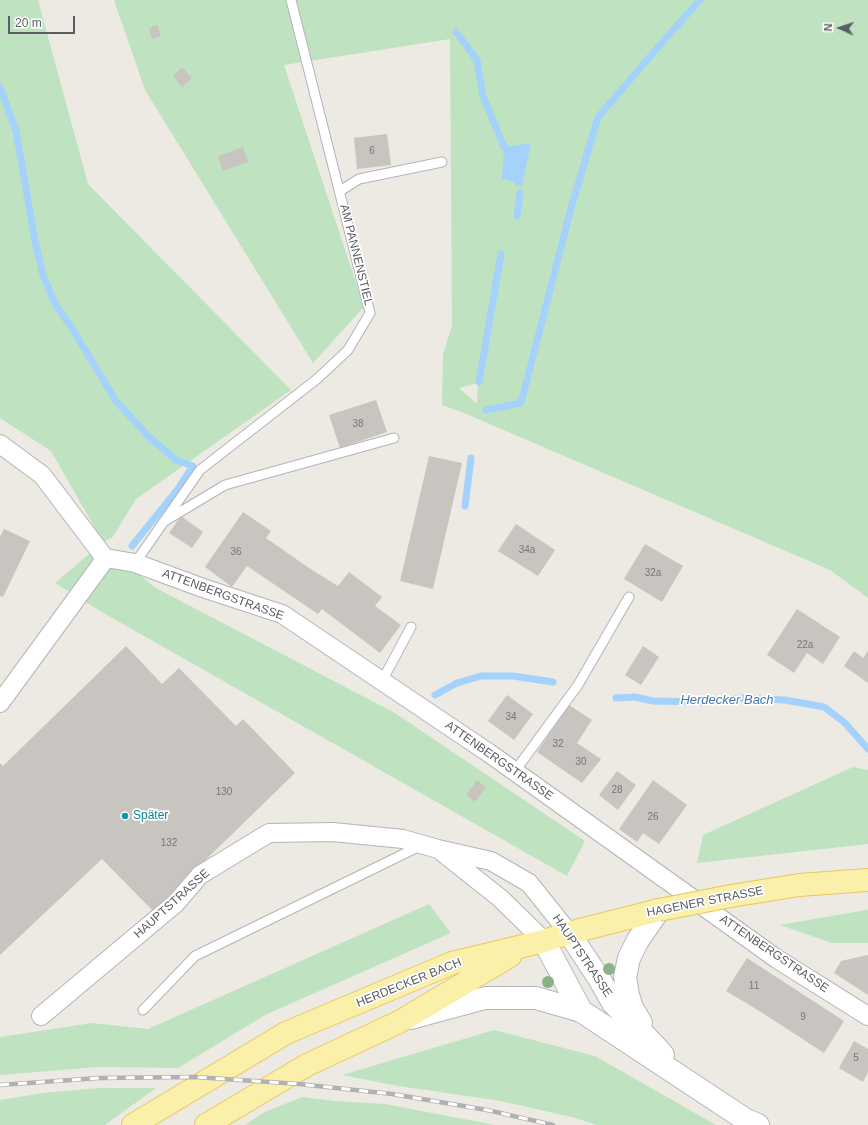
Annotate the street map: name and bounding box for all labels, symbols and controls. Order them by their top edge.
scale bar [10,8,77,34]
north arrow [820,8,860,48]
text: 20 m [15,16,42,30]
text: N [822,23,834,32]
house number: 6 [369,145,375,157]
street label: AM PANNENSTIEL [336,203,376,307]
house number: 38 [352,418,364,430]
house number: 34a [519,544,535,556]
house number: 36 [230,546,242,558]
street label: ATTENBERGSTRASSE [160,566,286,624]
house number: 32a [645,567,661,579]
house number: 22a [797,639,813,651]
water label: Herdecker Bach [680,692,774,708]
house number: 34 [505,711,517,723]
street label: ATTENBERGSTRASSE [442,718,556,804]
house number: 32 [552,738,564,750]
house number: 30 [575,756,587,768]
house number: 28 [611,784,623,796]
house number: 130 [216,786,232,798]
place label: Später [133,809,168,823]
marker: Später [120,811,130,821]
house number: 26 [647,811,659,823]
house number: 132 [161,837,177,849]
street label: HAUPTSTRASSE [131,866,213,942]
street label: HAGENER STRASSE [645,884,765,920]
street label: HAUPTSTRASSE [549,912,615,1000]
street label: ATTENBERGSTRASSE [717,912,831,996]
street label: HERDECKER BACH [354,955,464,1011]
house number: 11 [749,980,759,992]
house number: 9 [800,1011,806,1023]
house number: 5 [853,1052,859,1064]

